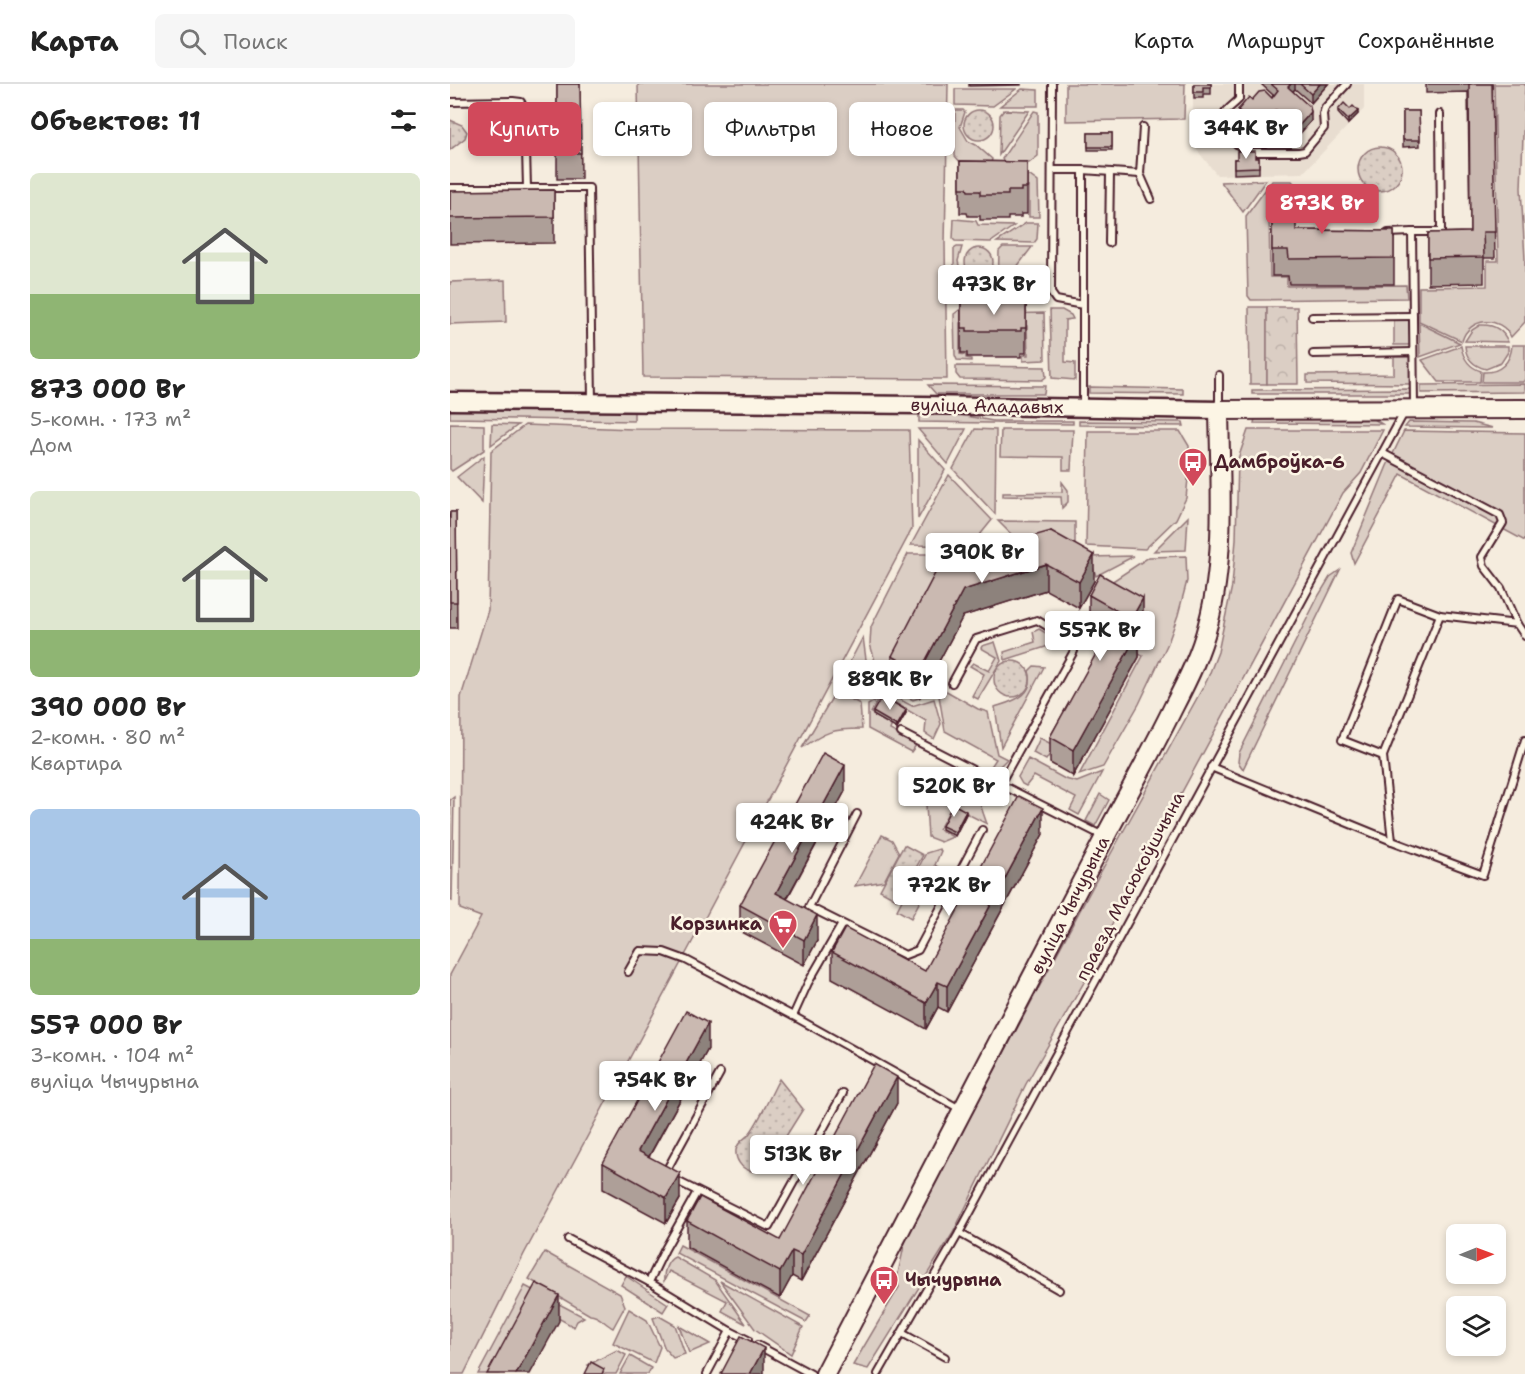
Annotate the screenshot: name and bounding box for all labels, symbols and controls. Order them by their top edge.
search box [155,14,575,68]
text: Карта [30,22,119,60]
icon: search [176,25,209,58]
text: Поиск [224,27,288,56]
text: Карта [1134,27,1194,55]
text: Маршрут [1227,27,1325,55]
text: Сохранённые [1358,27,1495,55]
chip: Купить [468,102,581,156]
chip: Снять [593,102,692,156]
chip: Фильтры [704,102,837,156]
chip: Новое [849,102,955,156]
text: Объектов: 11 [30,103,201,138]
icon: filters [387,104,420,137]
pin: 344K Br [1191,109,1301,160]
text: 344K Br [1203,115,1289,141]
pin: 873K Br [1267,184,1377,235]
text: 873K Br [1280,190,1364,216]
icon: home [171,212,279,320]
pin: 473K Br [939,265,1049,316]
text: 473K Br [952,271,1036,297]
text: 873 000 Br [30,371,186,406]
street label: вуліца Аладавых [910,393,1064,419]
text: 5-комн. · 173 m² [30,406,191,432]
text: Дом [30,432,72,458]
bus stop icon: Дамброўка-6 [1177,446,1209,488]
place label: Дамброўка-6 [1214,450,1345,474]
icon: home [171,530,279,638]
pin: 390K Br [927,533,1037,584]
text: 390K Br [940,539,1024,565]
pin: 557K Br [1045,611,1155,662]
text: 557K Br [1059,617,1141,643]
pin: 889K Br [835,660,945,711]
text: 889K Br [847,666,933,692]
text: 390 000 Br [30,689,186,724]
text: 2-комн. · 80 m² [30,724,185,750]
text: Квартира [30,750,122,776]
pin: 520K Br [899,767,1009,818]
text: 520K Br [912,773,996,799]
street label: праезд Масюкоўшчына [1070,787,1190,985]
pin: 424K Br [737,803,847,854]
text: 424K Br [750,809,834,835]
street label: вуліца Чычурына [1025,832,1115,978]
icon: home [171,848,279,956]
pin: 772K Br [894,866,1004,917]
text: 772K Br [907,872,991,898]
supermarket icon: Корзинка [767,908,799,950]
place label: Корзинка [670,912,763,936]
text: 557 000 Br [30,1007,183,1042]
text: 3-комн. · 104 m² [30,1042,194,1068]
pin: 754K Br [600,1061,710,1112]
text: 754K Br [613,1067,697,1093]
text: вуліца Чычурына [30,1068,199,1094]
pin: 513K Br [748,1135,858,1186]
text: 513K Br [764,1141,842,1167]
north arrow [1446,1224,1506,1284]
map controls [1446,1224,1506,1356]
bus stop icon: Чычурына [868,1264,900,1306]
place label: Чычурына [905,1268,1002,1292]
button: layers [1446,1296,1506,1356]

